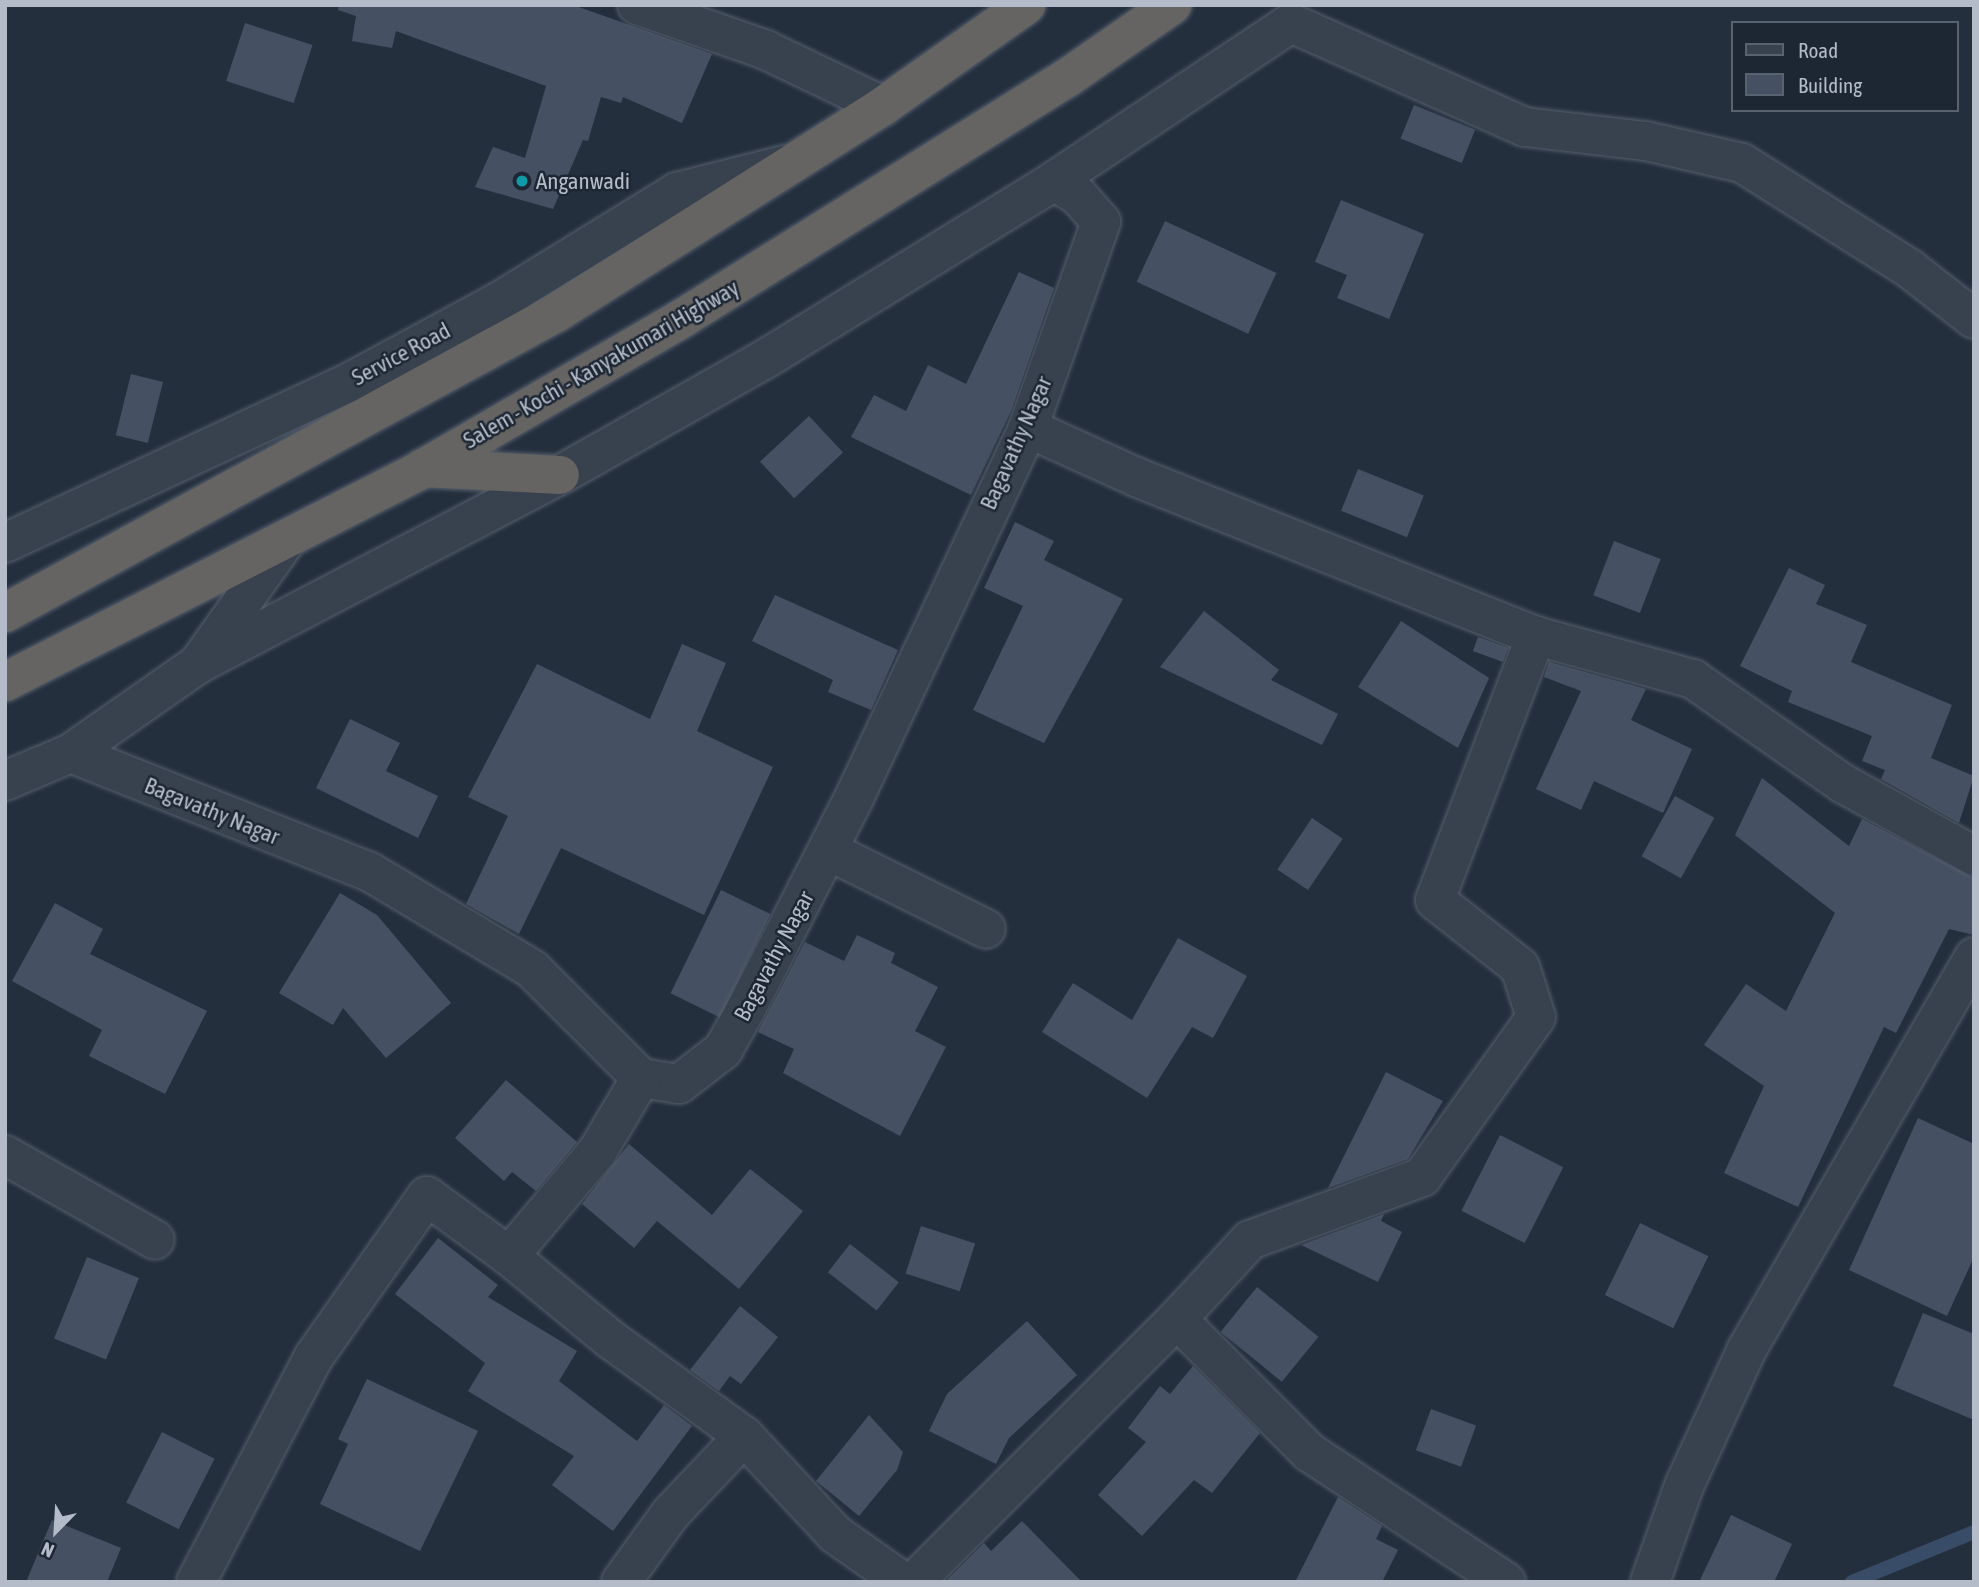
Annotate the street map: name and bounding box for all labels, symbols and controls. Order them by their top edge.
legend [1730,21,1958,112]
text: Road [1798,38,1838,62]
text: Building [1798,73,1862,97]
place label: Anganwadi [536,167,630,195]
marker: Anganwadi [514,173,530,189]
street label: Salem - Kochi - Kanyakumari Highway [458,274,744,454]
street label: Service Road [347,317,455,391]
street label: Bagavathy Nagar [974,372,1058,514]
street label: Bagavathy Nagar [140,771,284,851]
street label: Bagavathy Nagar [728,886,820,1026]
north arrow [21,1496,91,1566]
text: N [38,1538,57,1563]

